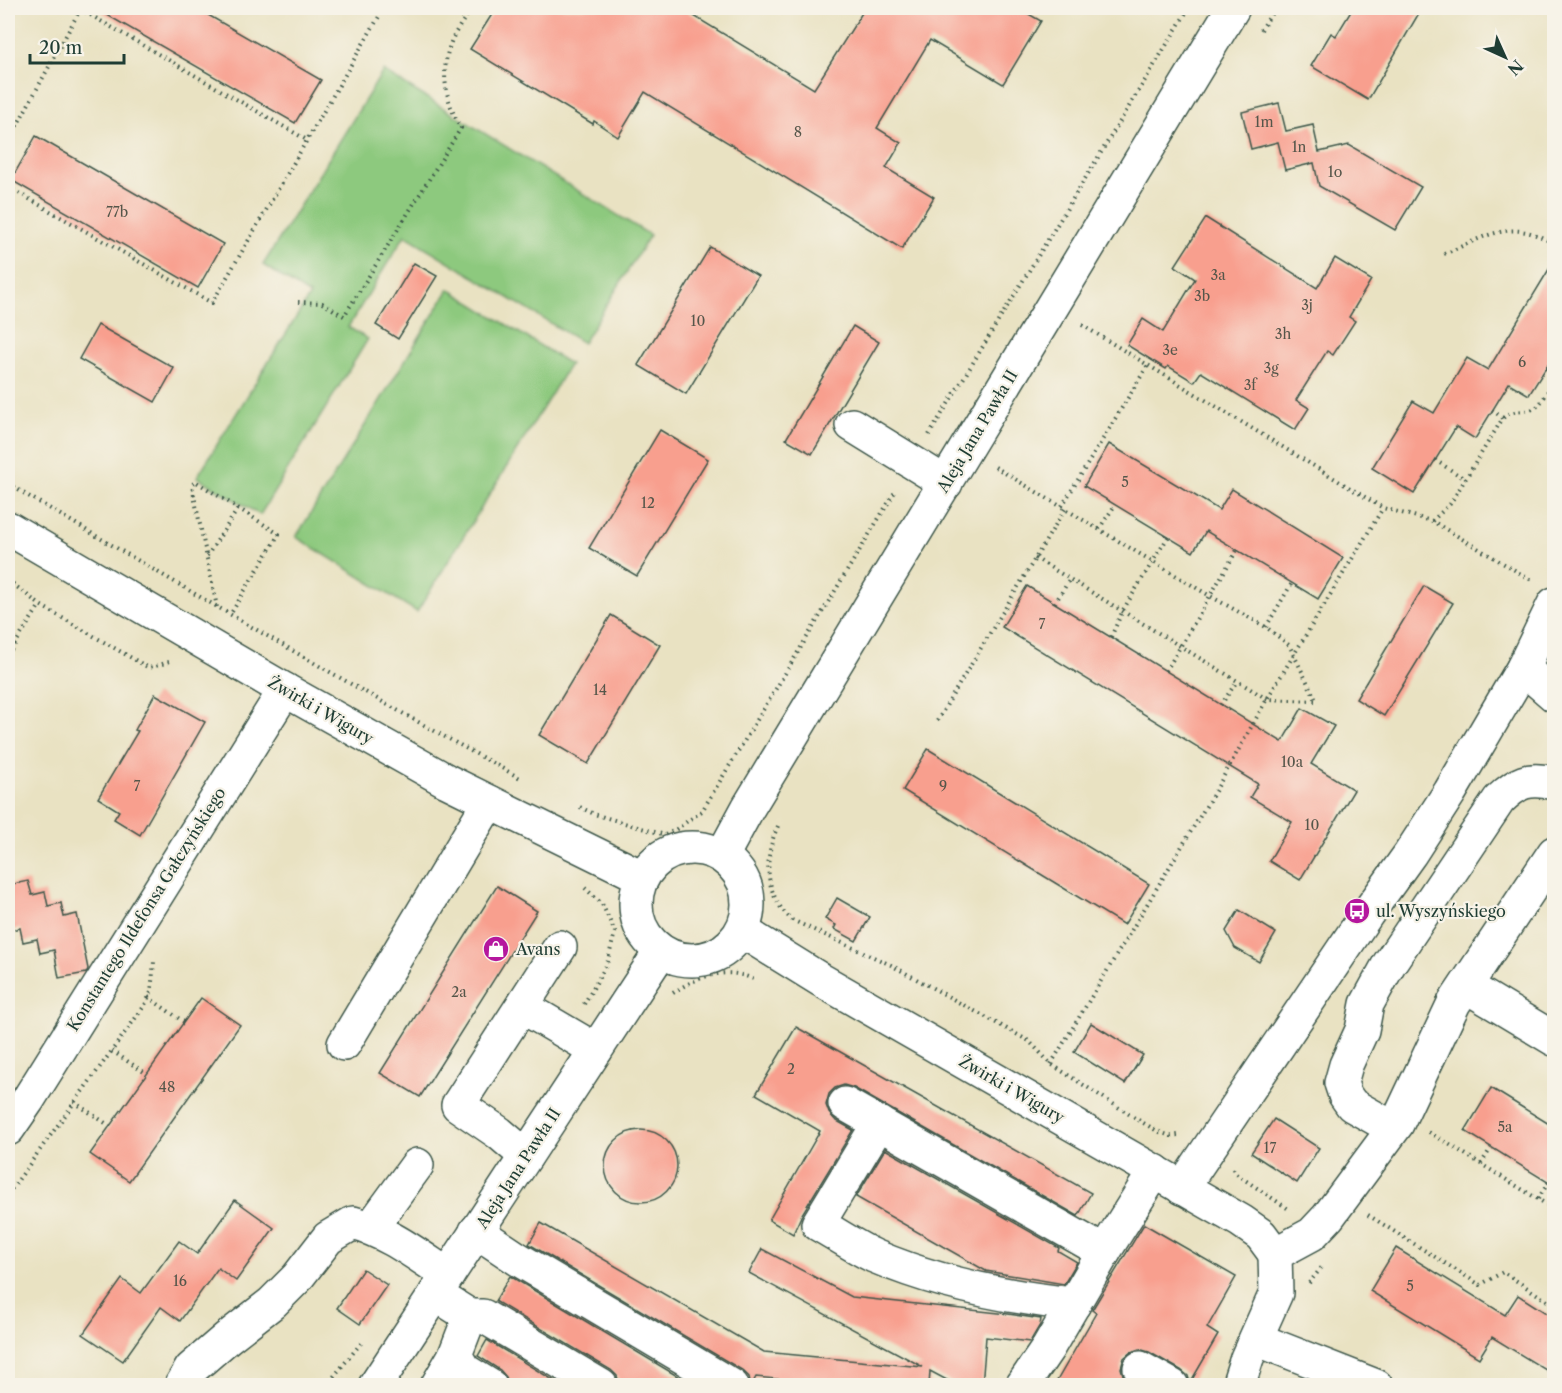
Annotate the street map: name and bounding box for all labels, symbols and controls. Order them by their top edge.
scale bar [30,27,124,65]
north arrow [1475,27,1535,87]
text: 20 m [39,37,83,59]
text: N [1504,56,1528,80]
house number: 1m [1255,113,1273,131]
house number: 8 [794,123,802,141]
house number: 1n [1292,138,1307,156]
house number: 1o [1328,163,1342,181]
house number: 77b [106,203,128,221]
house number: 3a [1210,266,1226,284]
house number: 3b [1194,287,1210,305]
house number: 3j [1301,296,1313,314]
house number: 10 [691,312,705,330]
house number: 3h [1275,325,1291,343]
house number: 3e [1162,341,1178,359]
house number: 6 [1518,353,1526,371]
house number: 3g [1263,359,1279,377]
street label: Aleja Jana Pawła II [932,366,1022,497]
house number: 3f [1244,376,1258,394]
house number: 5 [1121,473,1129,491]
house number: 12 [641,494,655,512]
house number: 7 [1039,615,1046,633]
street label: Żwirki i Wigury [265,672,378,749]
house number: 14 [593,681,607,699]
house number: 10a [1281,753,1304,771]
house number: 7 [134,777,141,795]
house number: 9 [939,777,947,795]
street label: Konstantego Ildefonsa Gałczyńskiego [62,783,230,1035]
house number: 10 [1305,816,1319,834]
bus stop icon: ul. Wyszyńskiego [1342,896,1372,926]
place label: ul. Wyszyńskiego [1376,901,1506,921]
shop icon: Avans [481,934,511,964]
place label: Avans [515,939,561,959]
house number: 2a [451,983,467,1001]
street label: Żwirki i Wigury [956,1051,1069,1128]
house number: 2 [787,1060,795,1078]
house number: 48 [159,1078,175,1096]
street label: Aleja Jana Pawła II [471,1104,565,1233]
house number: 5a [1498,1118,1513,1136]
house number: 17 [1264,1139,1276,1157]
house number: 16 [173,1272,187,1290]
house number: 5 [1406,1277,1414,1295]

